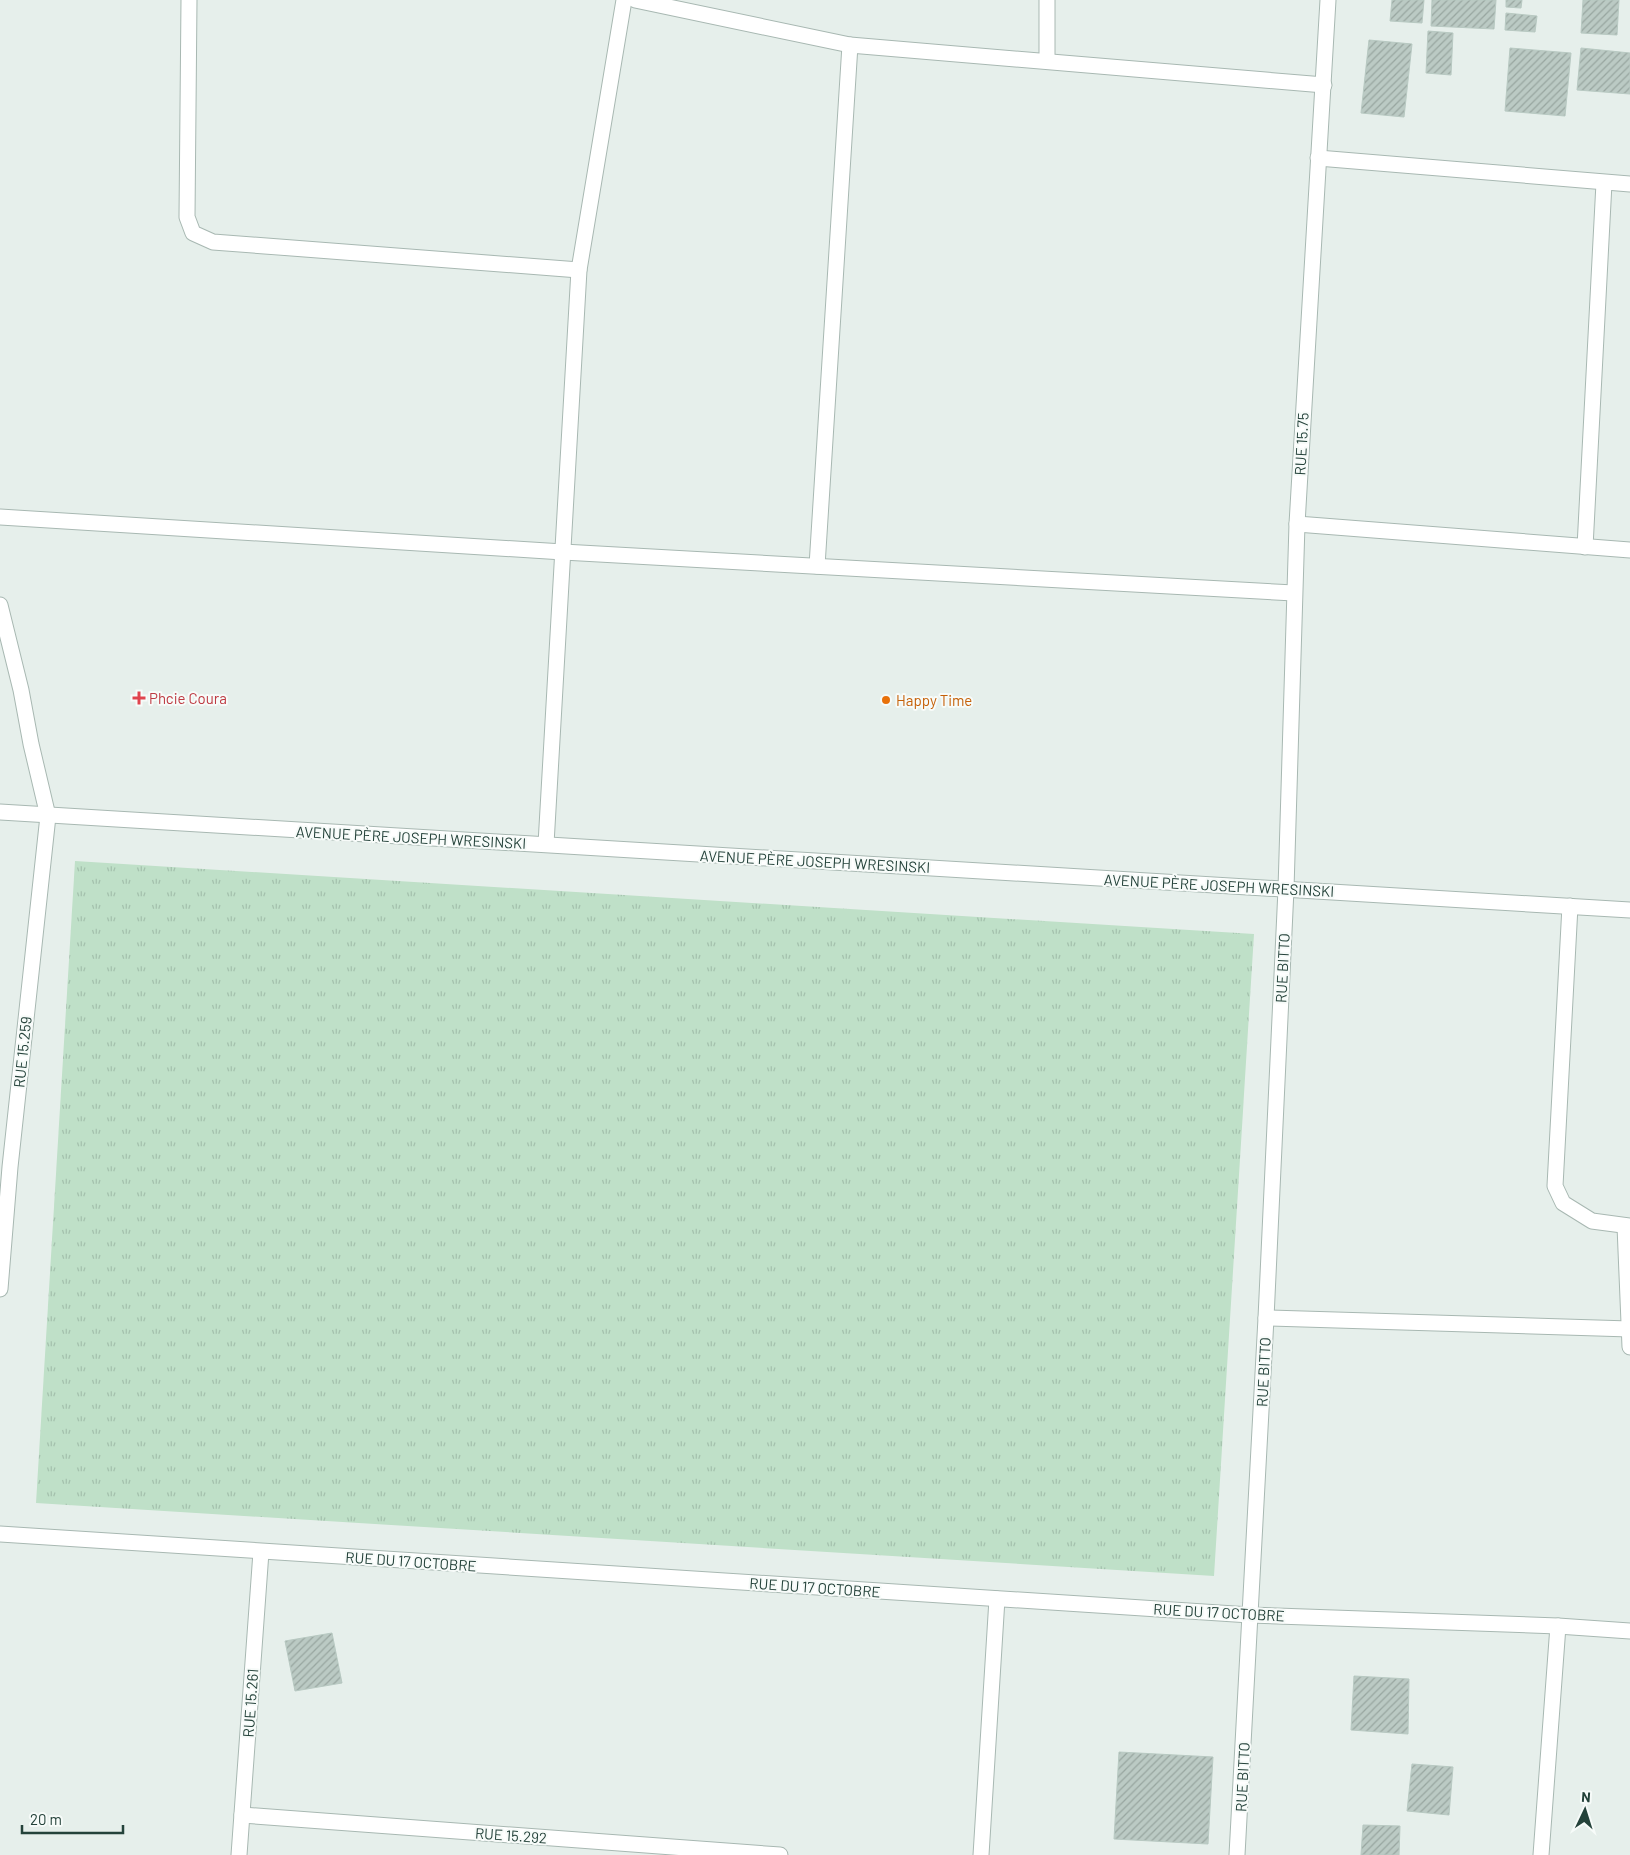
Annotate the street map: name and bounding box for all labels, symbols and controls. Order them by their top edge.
street label: RUE 15.75 [1290,412,1312,476]
place label: Phcie Coura [149,689,227,707]
place label: Happy Time [896,691,972,709]
marker: Phcie Coura [133,692,145,704]
marker: Happy Time [880,694,892,706]
street label: AVENUE PÈRE JOSEPH WRESINSKI [295,822,527,852]
street label: AVENUE PÈRE JOSEPH WRESINSKI [699,846,931,876]
street label: AVENUE PÈRE JOSEPH WRESINSKI [1103,870,1335,900]
street label: RUE BITTO [1271,933,1293,1003]
street label: RUE 15.259 [9,1015,35,1089]
street label: RUE BITTO [1252,1337,1274,1407]
street label: RUE DU 17 OCTOBRE [345,1547,477,1575]
street label: RUE DU 17 OCTOBRE [749,1573,881,1601]
street label: RUE DU 17 OCTOBRE [1153,1600,1285,1624]
street label: RUE 15.261 [239,1668,261,1738]
street label: RUE BITTO [1231,1742,1253,1812]
north arrow [1560,1785,1610,1835]
text: N [1581,1788,1591,1805]
scale bar [22,1802,124,1834]
text: 20 m [30,1810,62,1828]
street label: RUE 15.292 [474,1824,548,1846]

